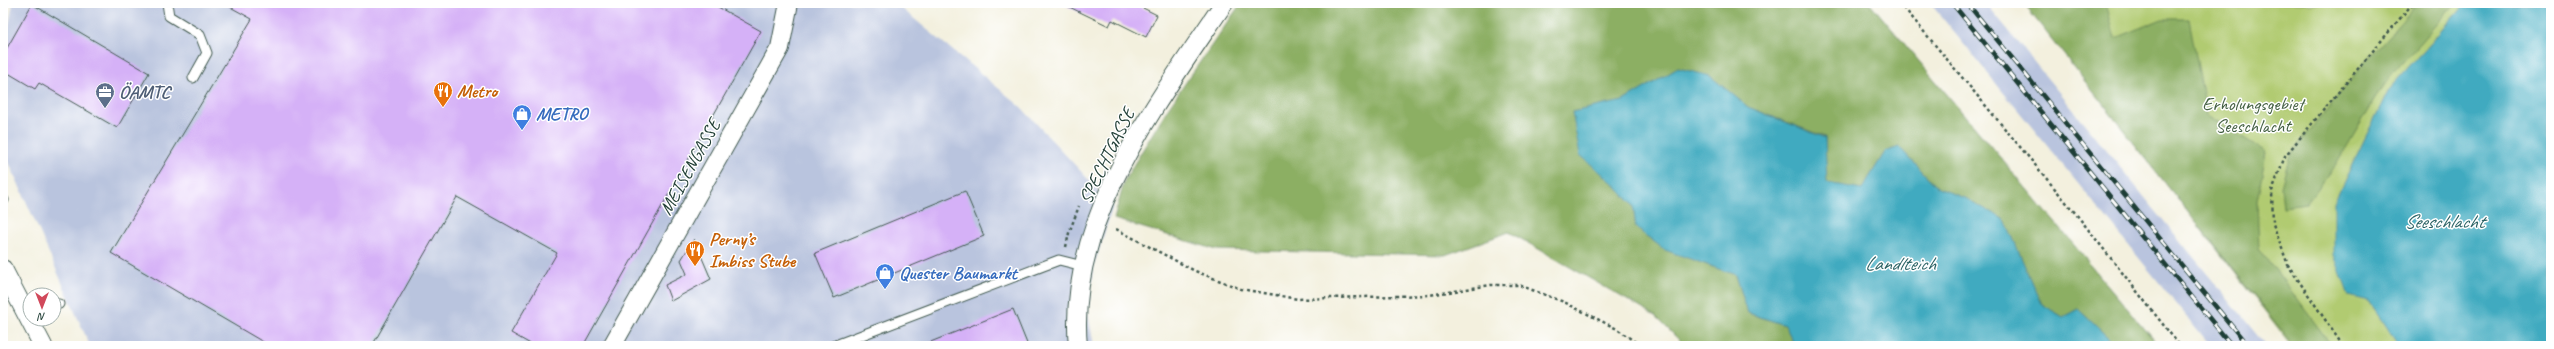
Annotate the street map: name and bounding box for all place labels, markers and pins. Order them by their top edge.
place label: Metro [457,79,499,103]
place label: ÖAMTC [119,80,172,104]
restaurant icon: Metro [432,80,454,108]
office icon: ÖAMTC [94,81,116,109]
place label: METRO [536,102,590,126]
shop icon: METRO [511,103,533,131]
place label: Perny’s Imbiss Stube [709,227,797,273]
restaurant icon: Perny’s Imbiss Stube [684,239,706,267]
place label: Quester Baumarkt [899,261,1019,285]
shop icon: Quester Baumarkt [874,262,896,290]

